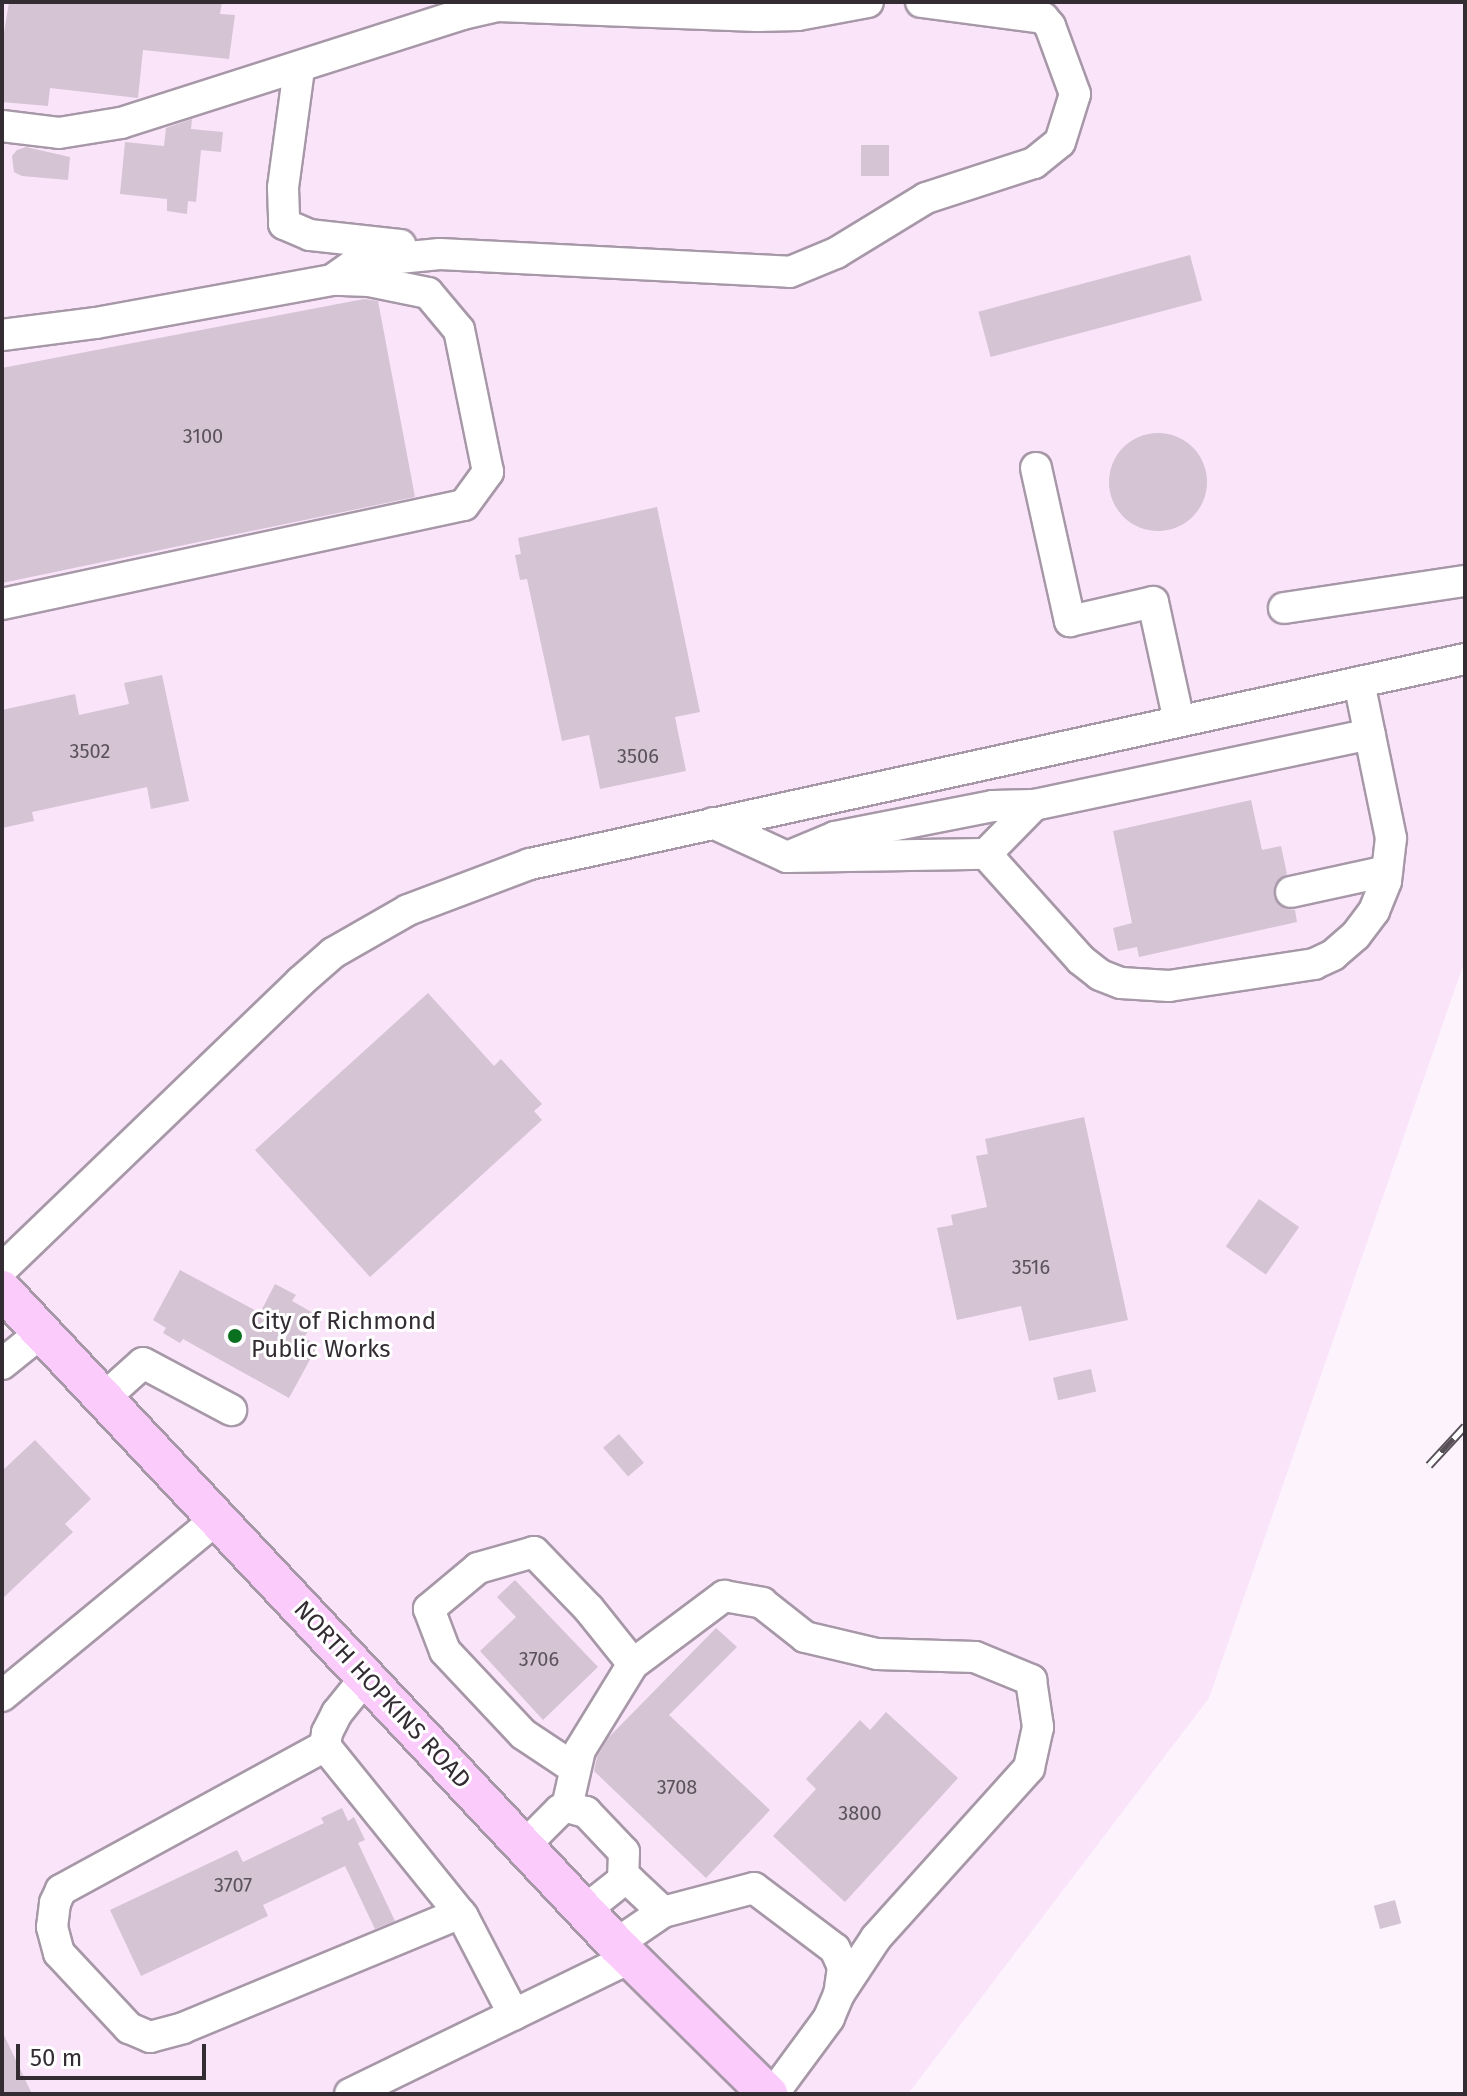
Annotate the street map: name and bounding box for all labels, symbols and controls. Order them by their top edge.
house number: 3100 [183,424,223,448]
house number: 3502 [70,739,110,763]
house number: 3506 [617,744,659,768]
house number: 3516 [1012,1255,1050,1279]
place label: City of Richmond Public Works [251,1308,436,1364]
marker: City of Richmond Public Works [226,1327,244,1345]
street label: NORTH HOPKINS ROAD [288,1595,476,1795]
house number: 3706 [519,1647,559,1671]
house number: 3708 [657,1775,697,1799]
house number: 3800 [838,1801,882,1825]
house number: 3707 [214,1873,252,1897]
scale bar [20,2028,210,2078]
text: 50 m [30,2044,82,2072]

